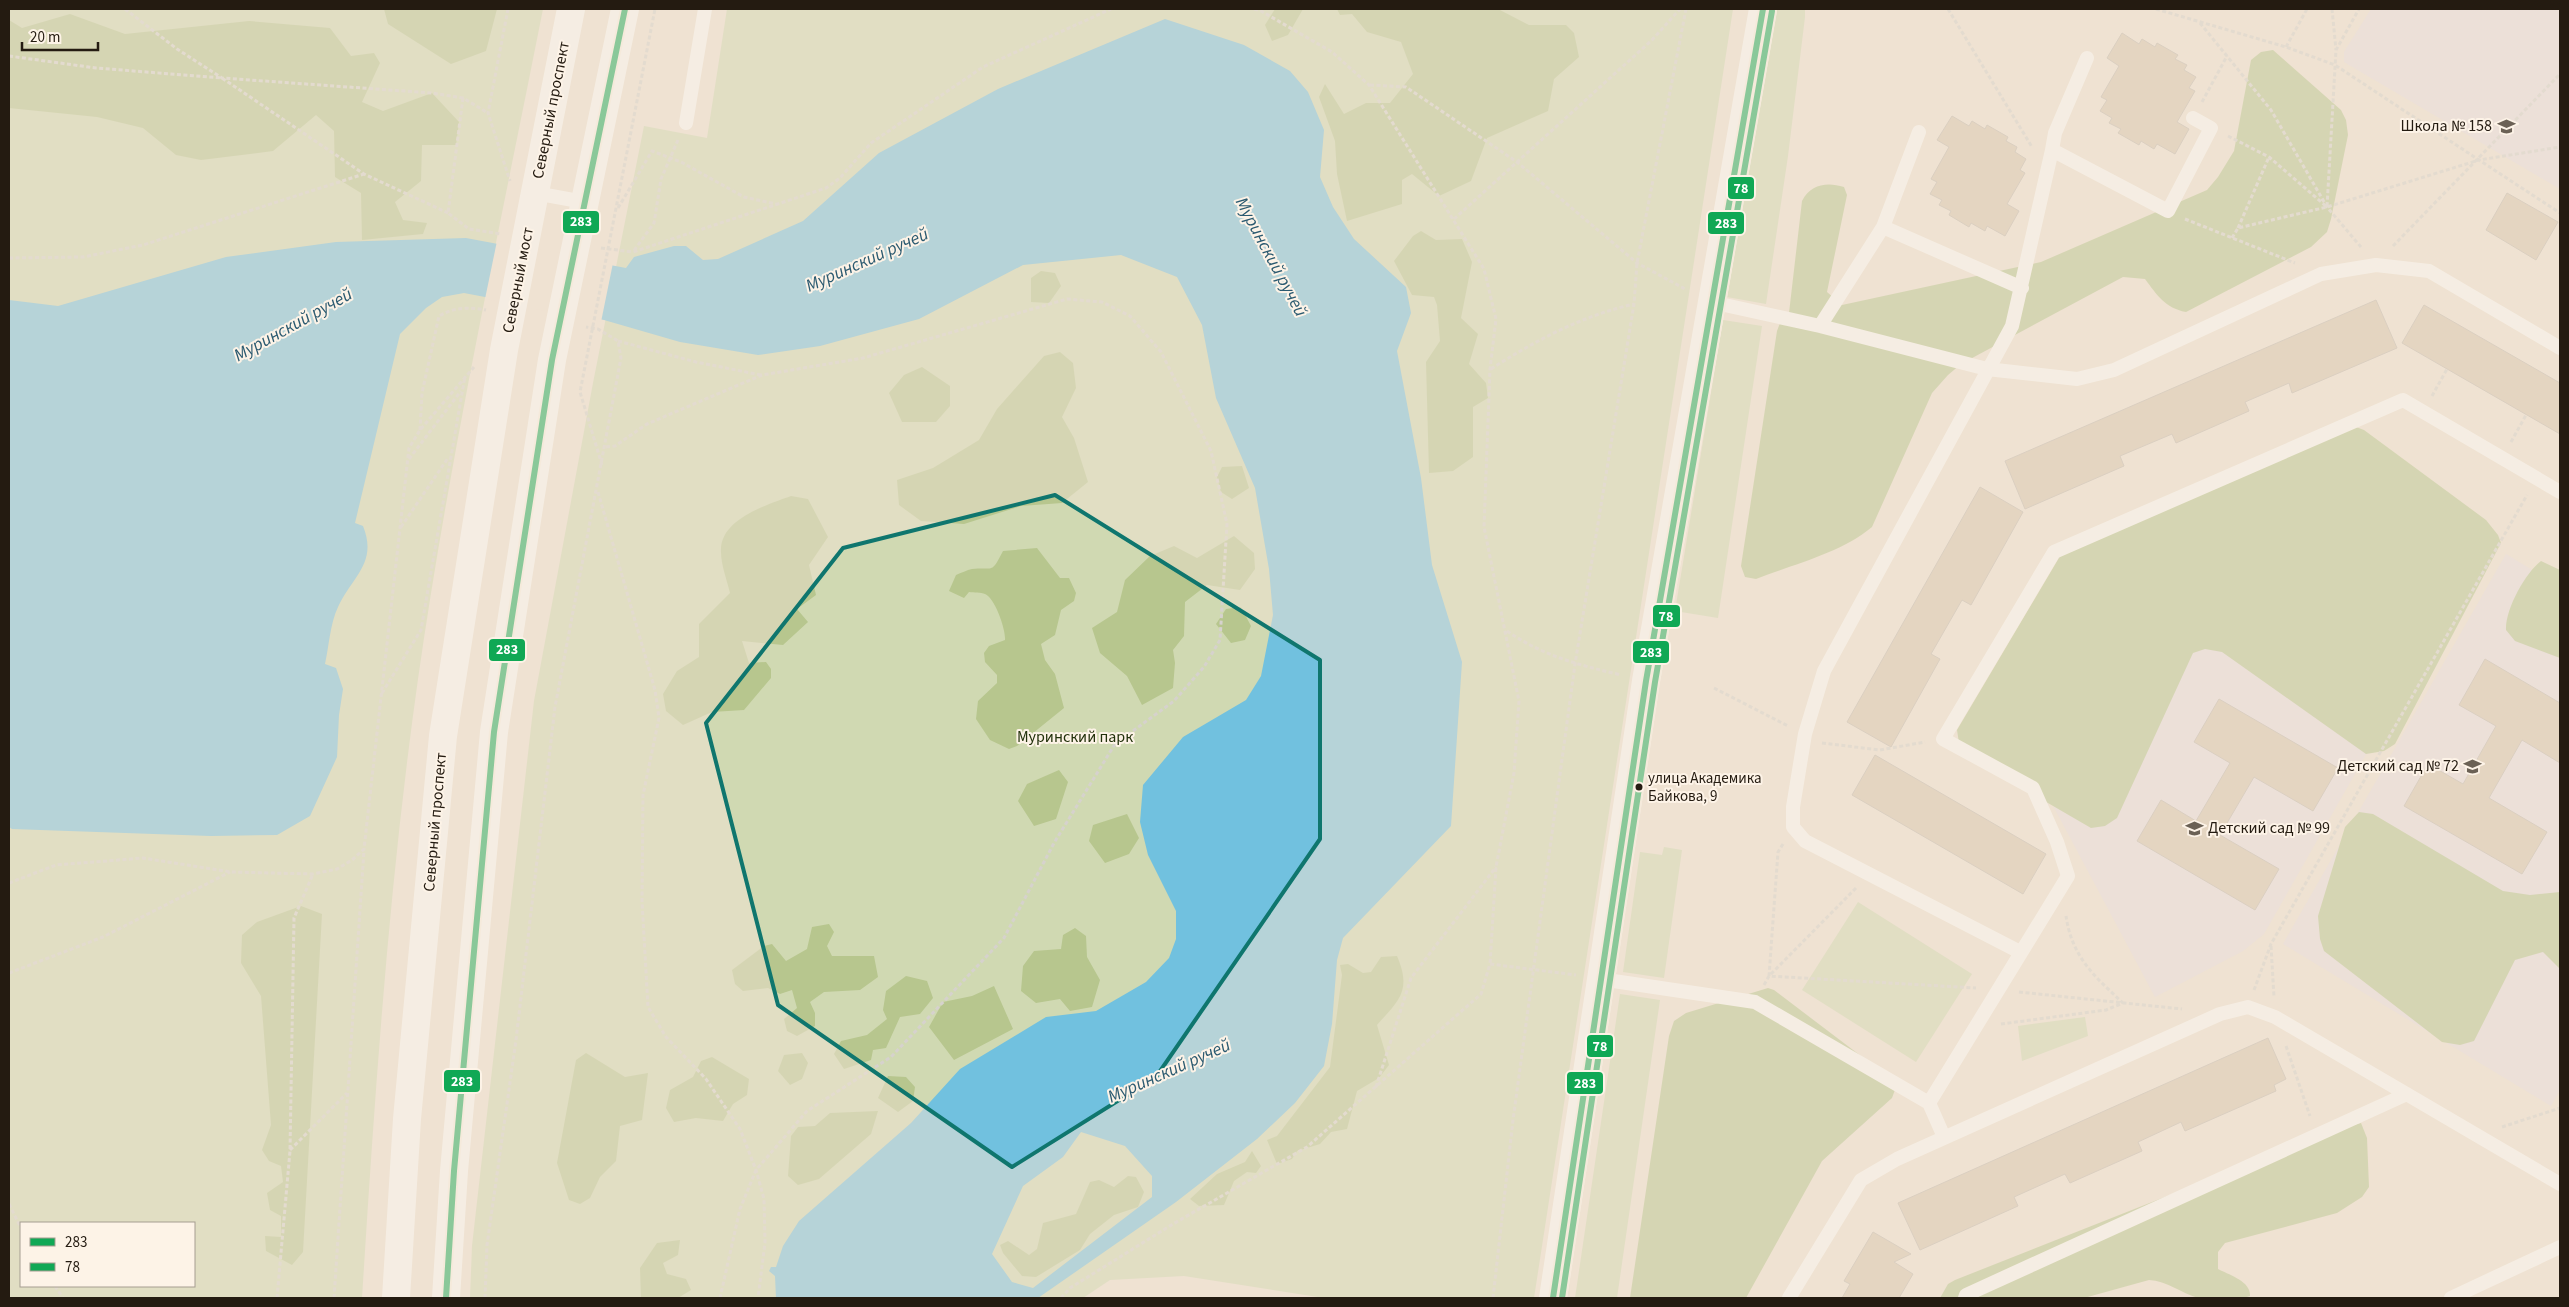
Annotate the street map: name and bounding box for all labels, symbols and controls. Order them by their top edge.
scale bar [22,20,99,52]
text: 20 m [30,27,60,48]
street label: Северный проспект [527,39,575,181]
place label: Школа № 158 [2401,115,2492,137]
school or university icon: Школа № 158 [2496,116,2516,136]
line badge: 78 [1727,176,1755,200]
text: 78 [1734,179,1748,199]
water label: Муринский ручей [1229,193,1313,321]
line badge: 283 [562,210,600,234]
line badge: 283 [1707,211,1745,235]
text: 283 [570,212,592,232]
text: 283 [1715,214,1737,234]
water label: Муринский ручей [802,222,932,298]
street label: Северный мост [497,225,539,335]
water label: Муринский ручей [229,282,357,368]
line badge: 78 [1652,604,1681,628]
text: 78 [1659,607,1673,627]
line badge: 283 [488,638,526,662]
text: 283 [496,640,518,660]
line badge: 283 [1632,640,1670,664]
text: 283 [1640,643,1662,663]
park label: Муринский парк [1017,726,1133,748]
street label: Северный проспект [418,752,452,892]
place label: Детский сад № 72 [2337,755,2459,777]
school or university icon: Детский сад № 72 [2463,756,2483,776]
place label: улица Академика Байкова, 9 [1648,768,1762,807]
marker: улица Академика Байкова, 9 [1634,782,1644,792]
place label: Детский сад № 99 [2208,817,2330,839]
school or university icon: Детский сад № 99 [2184,818,2204,838]
water label: Муринский ручей [1104,1033,1234,1109]
line badge: 78 [1586,1034,1614,1058]
text: 78 [1593,1037,1607,1057]
line badge: 283 [443,1069,481,1093]
line badge: 283 [1566,1071,1604,1095]
text: 283 [451,1072,473,1092]
text: 283 [1574,1074,1596,1094]
legend [20,1222,195,1287]
text: 283 [65,1232,87,1253]
text: 78 [65,1257,80,1278]

